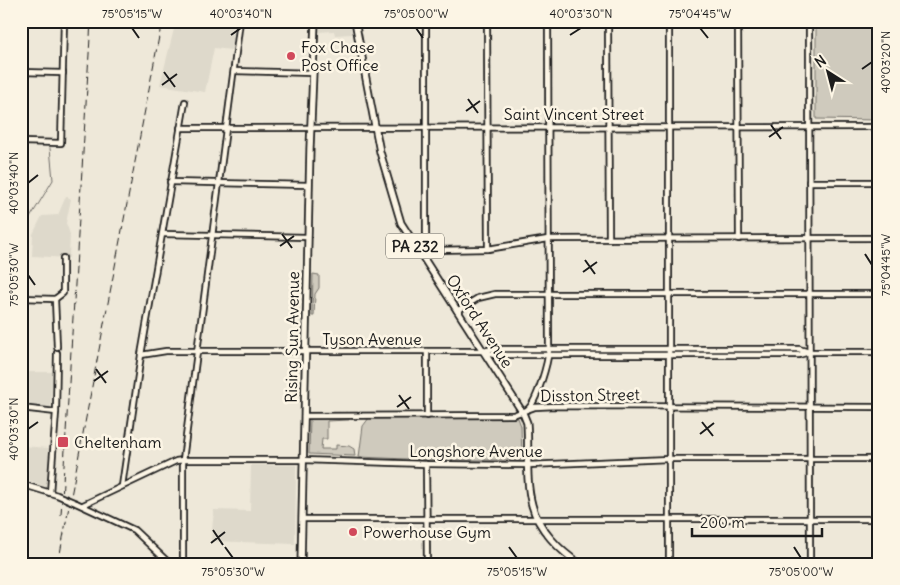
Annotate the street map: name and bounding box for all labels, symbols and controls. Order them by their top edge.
text: 75°05'15"W [102,6,162,21]
text: 40°03'40"N [210,6,272,21]
text: 75°05'00"W [384,6,448,21]
text: 40°03'30"N [550,6,612,21]
text: 75°04'45"W [669,6,731,21]
text: 40°03'20"N [878,31,893,93]
place label: Fox Chase Post Office [301,37,379,75]
north arrow [802,48,852,98]
marker: Fox Chase Post Office [285,50,297,62]
text: N [811,51,830,72]
street label: Saint Vincent Street [504,104,645,124]
text: 40°03'40"N [6,152,21,214]
road number: PA 232 [386,234,444,258]
text: 75°04'45"W [878,234,893,296]
text: 75°05'30"W [6,243,21,307]
street label: Oxford Avenue [442,270,518,372]
street label: Rising Sun Avenue [281,271,303,403]
street label: Tyson Avenue [322,329,422,349]
street label: Disston Street [540,384,641,406]
text: 40°03'30"N [6,398,21,460]
place label: Cheltenham [74,432,161,452]
marker: Cheltenham [56,435,70,449]
street label: Longshore Avenue [409,441,543,461]
scale bar [692,505,822,537]
text: 200 m [700,513,745,532]
place label: Powerhouse Gym [363,522,491,542]
marker: Powerhouse Gym [347,526,359,538]
text: 75°05'30"W [201,564,265,579]
text: 75°05'15"W [487,564,547,579]
text: 75°05'00"W [769,564,833,579]

